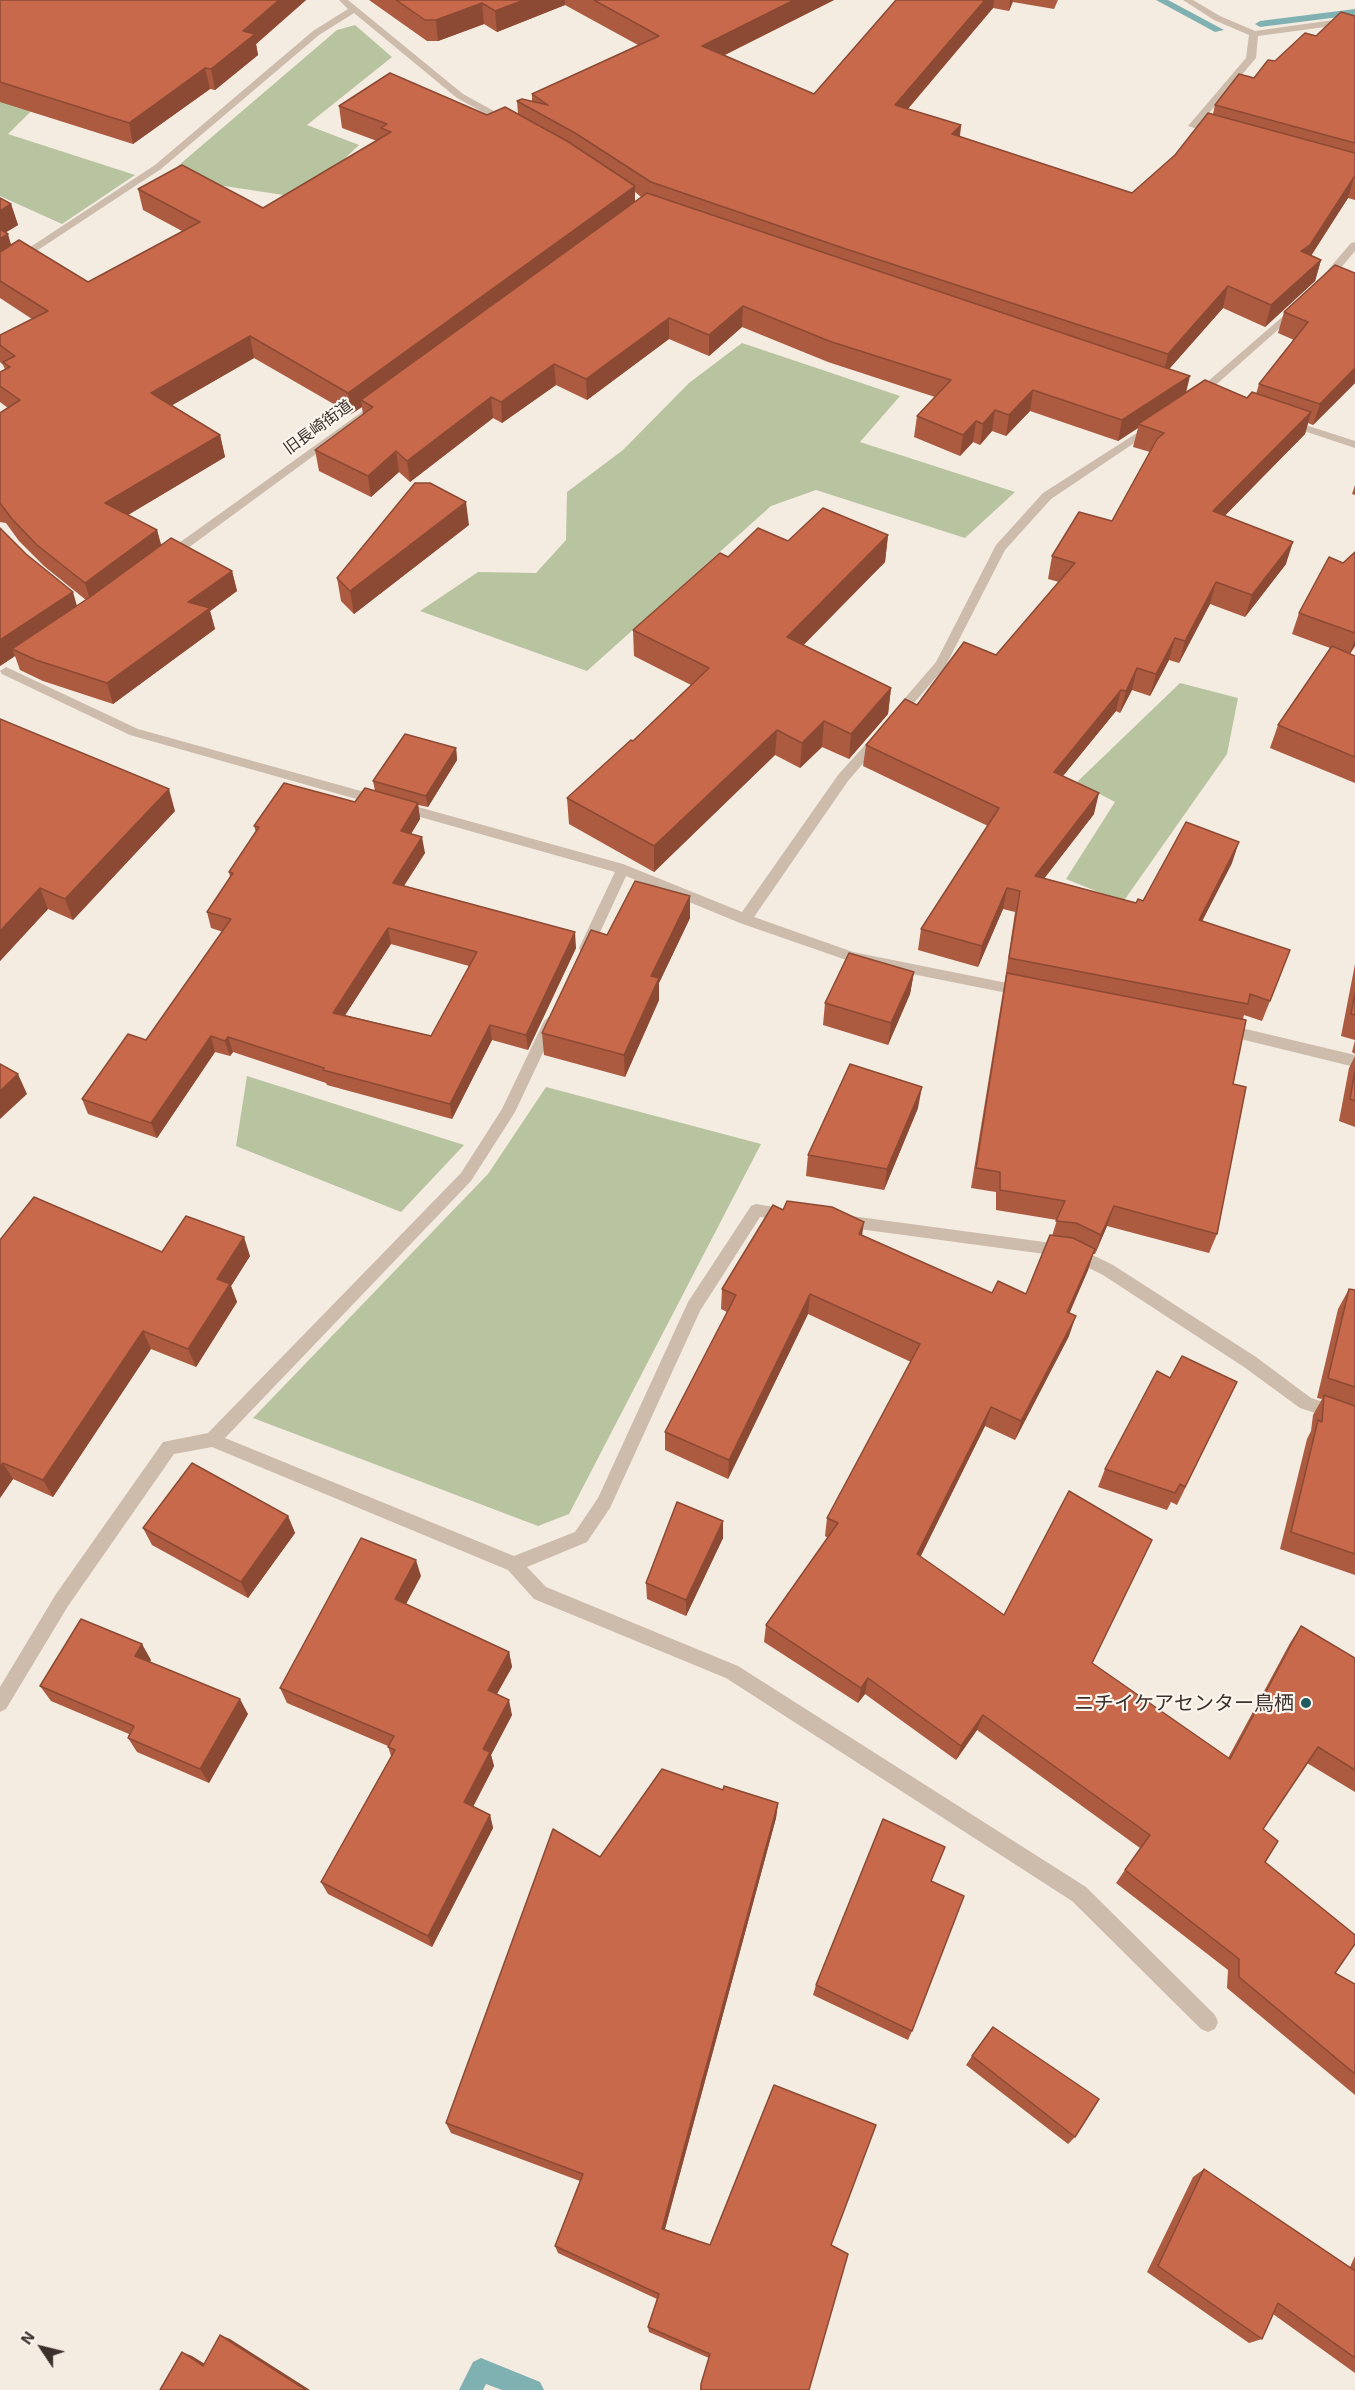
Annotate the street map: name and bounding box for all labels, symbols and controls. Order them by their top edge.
street label: 旧長崎街道 [280,396,356,458]
place label: ニチイケアセンター鳥栖 [1074,1691,1294,1715]
marker: ニチイケアセンター鳥栖 [1299,1696,1313,1710]
north arrow [12,2318,72,2378]
text: N [16,2327,38,2348]

